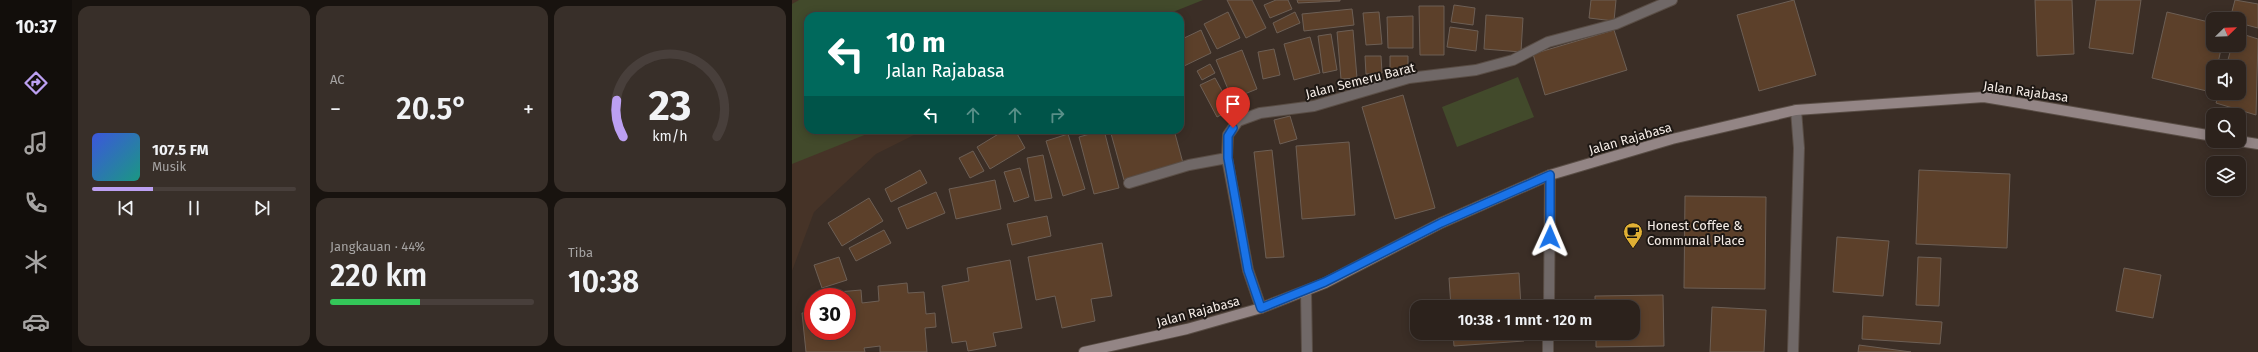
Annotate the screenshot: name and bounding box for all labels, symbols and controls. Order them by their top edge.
north arrow [2206,12,2246,52]
map controls [2206,12,2246,196]
text: 10:37 [15,16,57,38]
text: 10 m [886,26,946,59]
icon: left [820,28,872,80]
text: Jalan Rajabasa [886,60,1005,82]
street label: Jalan Semeru Barat [1304,60,1417,101]
button: sound [2206,60,2246,100]
icon: directions [22,69,50,97]
text: AC [330,72,345,87]
street label: Jalan Rajabasa [1982,78,2069,105]
text: 23 [649,81,691,131]
pin [1216,87,1250,128]
text: 20.5° [396,91,468,127]
icon: arrive [1222,93,1244,115]
text: − [330,96,341,123]
text: + [523,96,534,123]
icon: left [920,104,942,126]
icon: ahead [962,104,984,126]
icon: ahead [1004,104,1026,126]
icon: right [1046,104,1068,126]
button: search [2206,108,2246,148]
street label: Jalan Rajabasa [1587,119,1673,158]
text: km/h [652,128,688,145]
icon: music [22,129,50,157]
text: 107.5 FM [152,141,209,159]
button: layers [2206,156,2246,196]
text: Musik [152,159,186,174]
icon: phone [22,189,50,217]
icon: previous [115,197,137,219]
icon: pause [183,197,205,219]
icon: next [251,197,273,219]
position arrow [1529,216,1571,258]
place label: Honest Coffee & Communal Place [1647,218,1745,248]
cafe icon: Honest Coffee & Communal Place [1622,221,1644,249]
text: Jangkauan · 44% [330,239,425,254]
text: Tiba [568,245,593,260]
icon: climate [22,248,50,276]
text: 220 km [330,258,427,294]
text: 10:38 [568,264,639,300]
speed limit sign: 30 [804,288,856,340]
street label: Jalan Rajabasa [1155,293,1241,330]
icon: car [22,308,50,336]
text: 10:38 · 1 mnt · 120 m [1458,311,1592,329]

